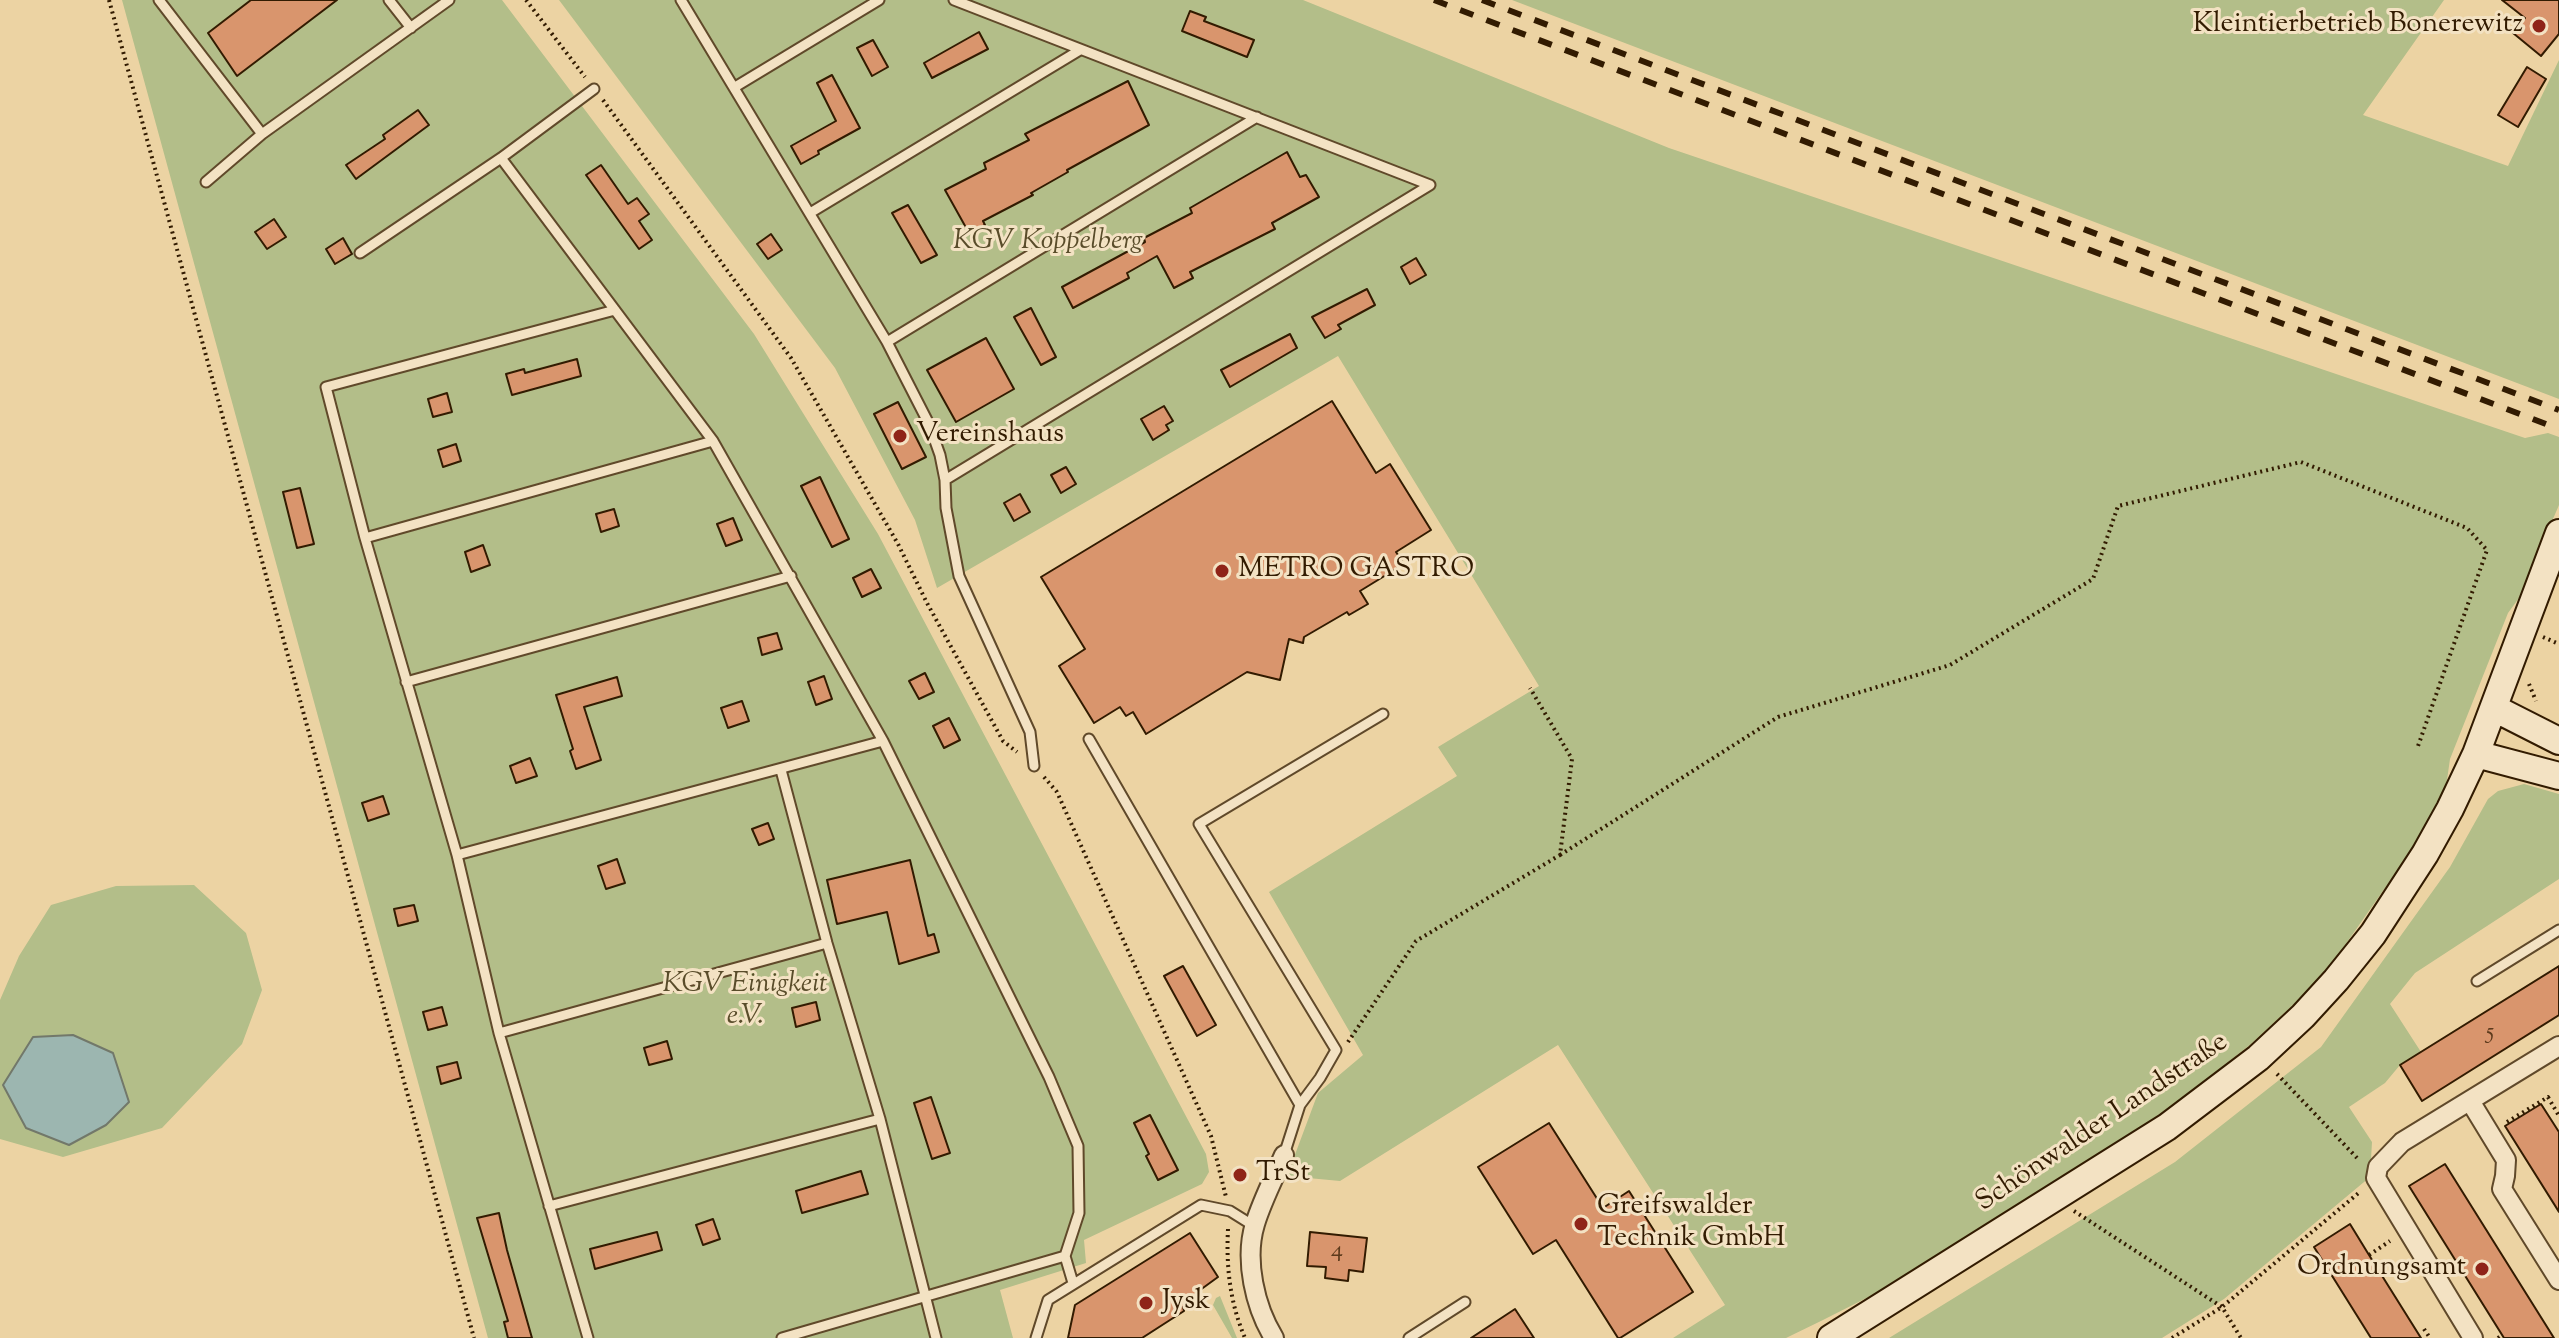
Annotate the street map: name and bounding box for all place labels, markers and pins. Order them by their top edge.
place label: Kleintierbetrieb Bonerewitz [2193,9,2523,43]
marker: Kleintierbetrieb Bonerewitz [2530,17,2548,35]
place label: Vereinshaus [916,419,1064,453]
marker: Vereinshaus [891,427,909,445]
place label: METRO GASTRO [1238,554,1474,588]
marker: METRO GASTRO [1213,562,1231,580]
place label: TrSt [1256,1158,1310,1192]
marker: TrSt [1231,1166,1249,1184]
place label: Greifswalder Technik GmbH [1597,1191,1785,1257]
marker: Greifswalder Technik GmbH [1572,1215,1590,1233]
place label: Ordnungsamt [2297,1252,2466,1286]
marker: Ordnungsamt [2473,1260,2491,1278]
place label: Jysk [1162,1286,1210,1320]
marker: Jysk [1137,1294,1155,1312]

